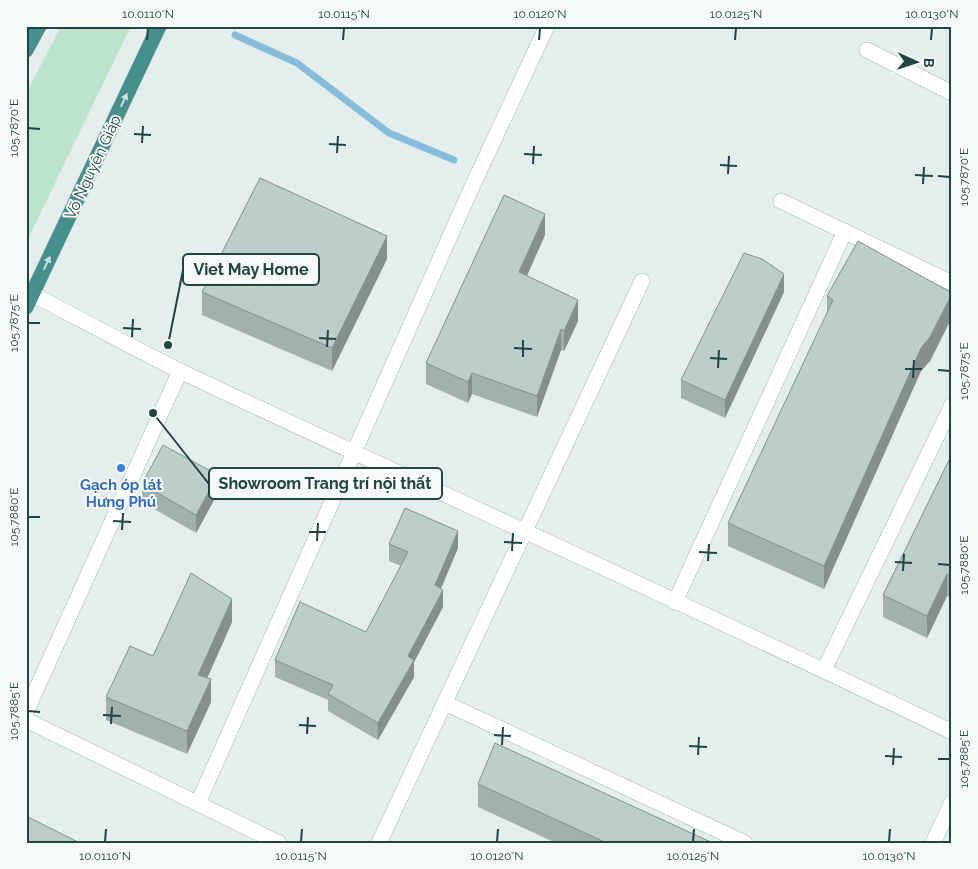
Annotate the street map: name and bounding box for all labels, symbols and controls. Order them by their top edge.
text: 10.0110°N [122,7,174,21]
text: 10.0115°N [318,7,370,21]
text: 10.0120°N [513,7,567,21]
text: 10.0125°N [710,7,762,21]
text: 10.0130°N [905,7,959,21]
north arrow [890,38,940,88]
text: B [921,58,937,68]
one-way arrow [121,93,129,107]
text: 105.7870°E [7,99,21,157]
street label: Võ Nguyên Giáp [61,112,125,222]
text: 105.7870°E [957,148,971,206]
callout: Viet May Home [183,254,319,285]
one-way arrow [43,256,51,270]
text: Viet May Home [193,260,309,279]
text: 105.7875°E [7,294,21,352]
text: 105.7875°E [957,342,971,400]
marker: Gạch óp lát Hưng Phú [115,462,127,474]
callout: Showroom Trang trí nội thất [209,468,442,499]
text: Showroom Trang trí nội thất [219,474,431,493]
place label: Gạch óp lát Hưng Phú [80,476,162,511]
text: 105.7880°E [7,487,21,547]
text: 105.7880°E [957,535,971,595]
text: 105.7885°E [7,682,21,740]
text: 105.7885°E [957,730,971,788]
text: 10.0110°N [79,849,131,863]
text: 10.0115°N [275,849,327,863]
text: 10.0120°N [470,849,524,863]
text: 10.0125°N [667,849,719,863]
text: 10.0130°N [862,849,916,863]

